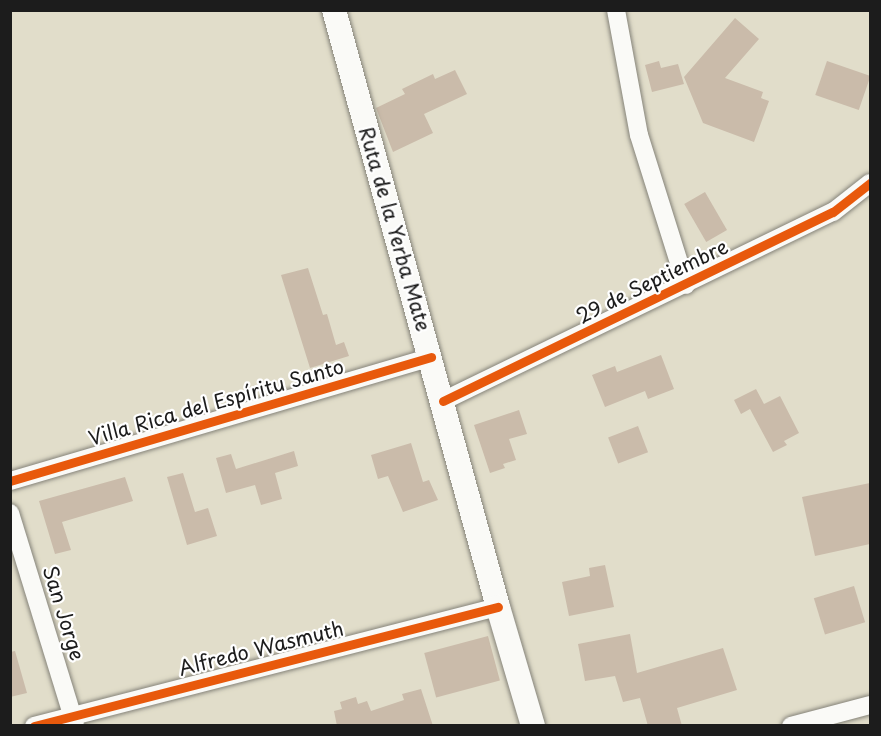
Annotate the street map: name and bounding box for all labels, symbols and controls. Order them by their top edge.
street label: Ruta de la Yerba Mate [354,122,436,336]
street label: 29 de Septiembre [571,233,733,329]
street label: Villa Rica del Espíritu Santo [85,354,347,450]
street label: San Jorge [38,563,90,663]
street label: Alfredo Wasmuth [176,616,346,680]

